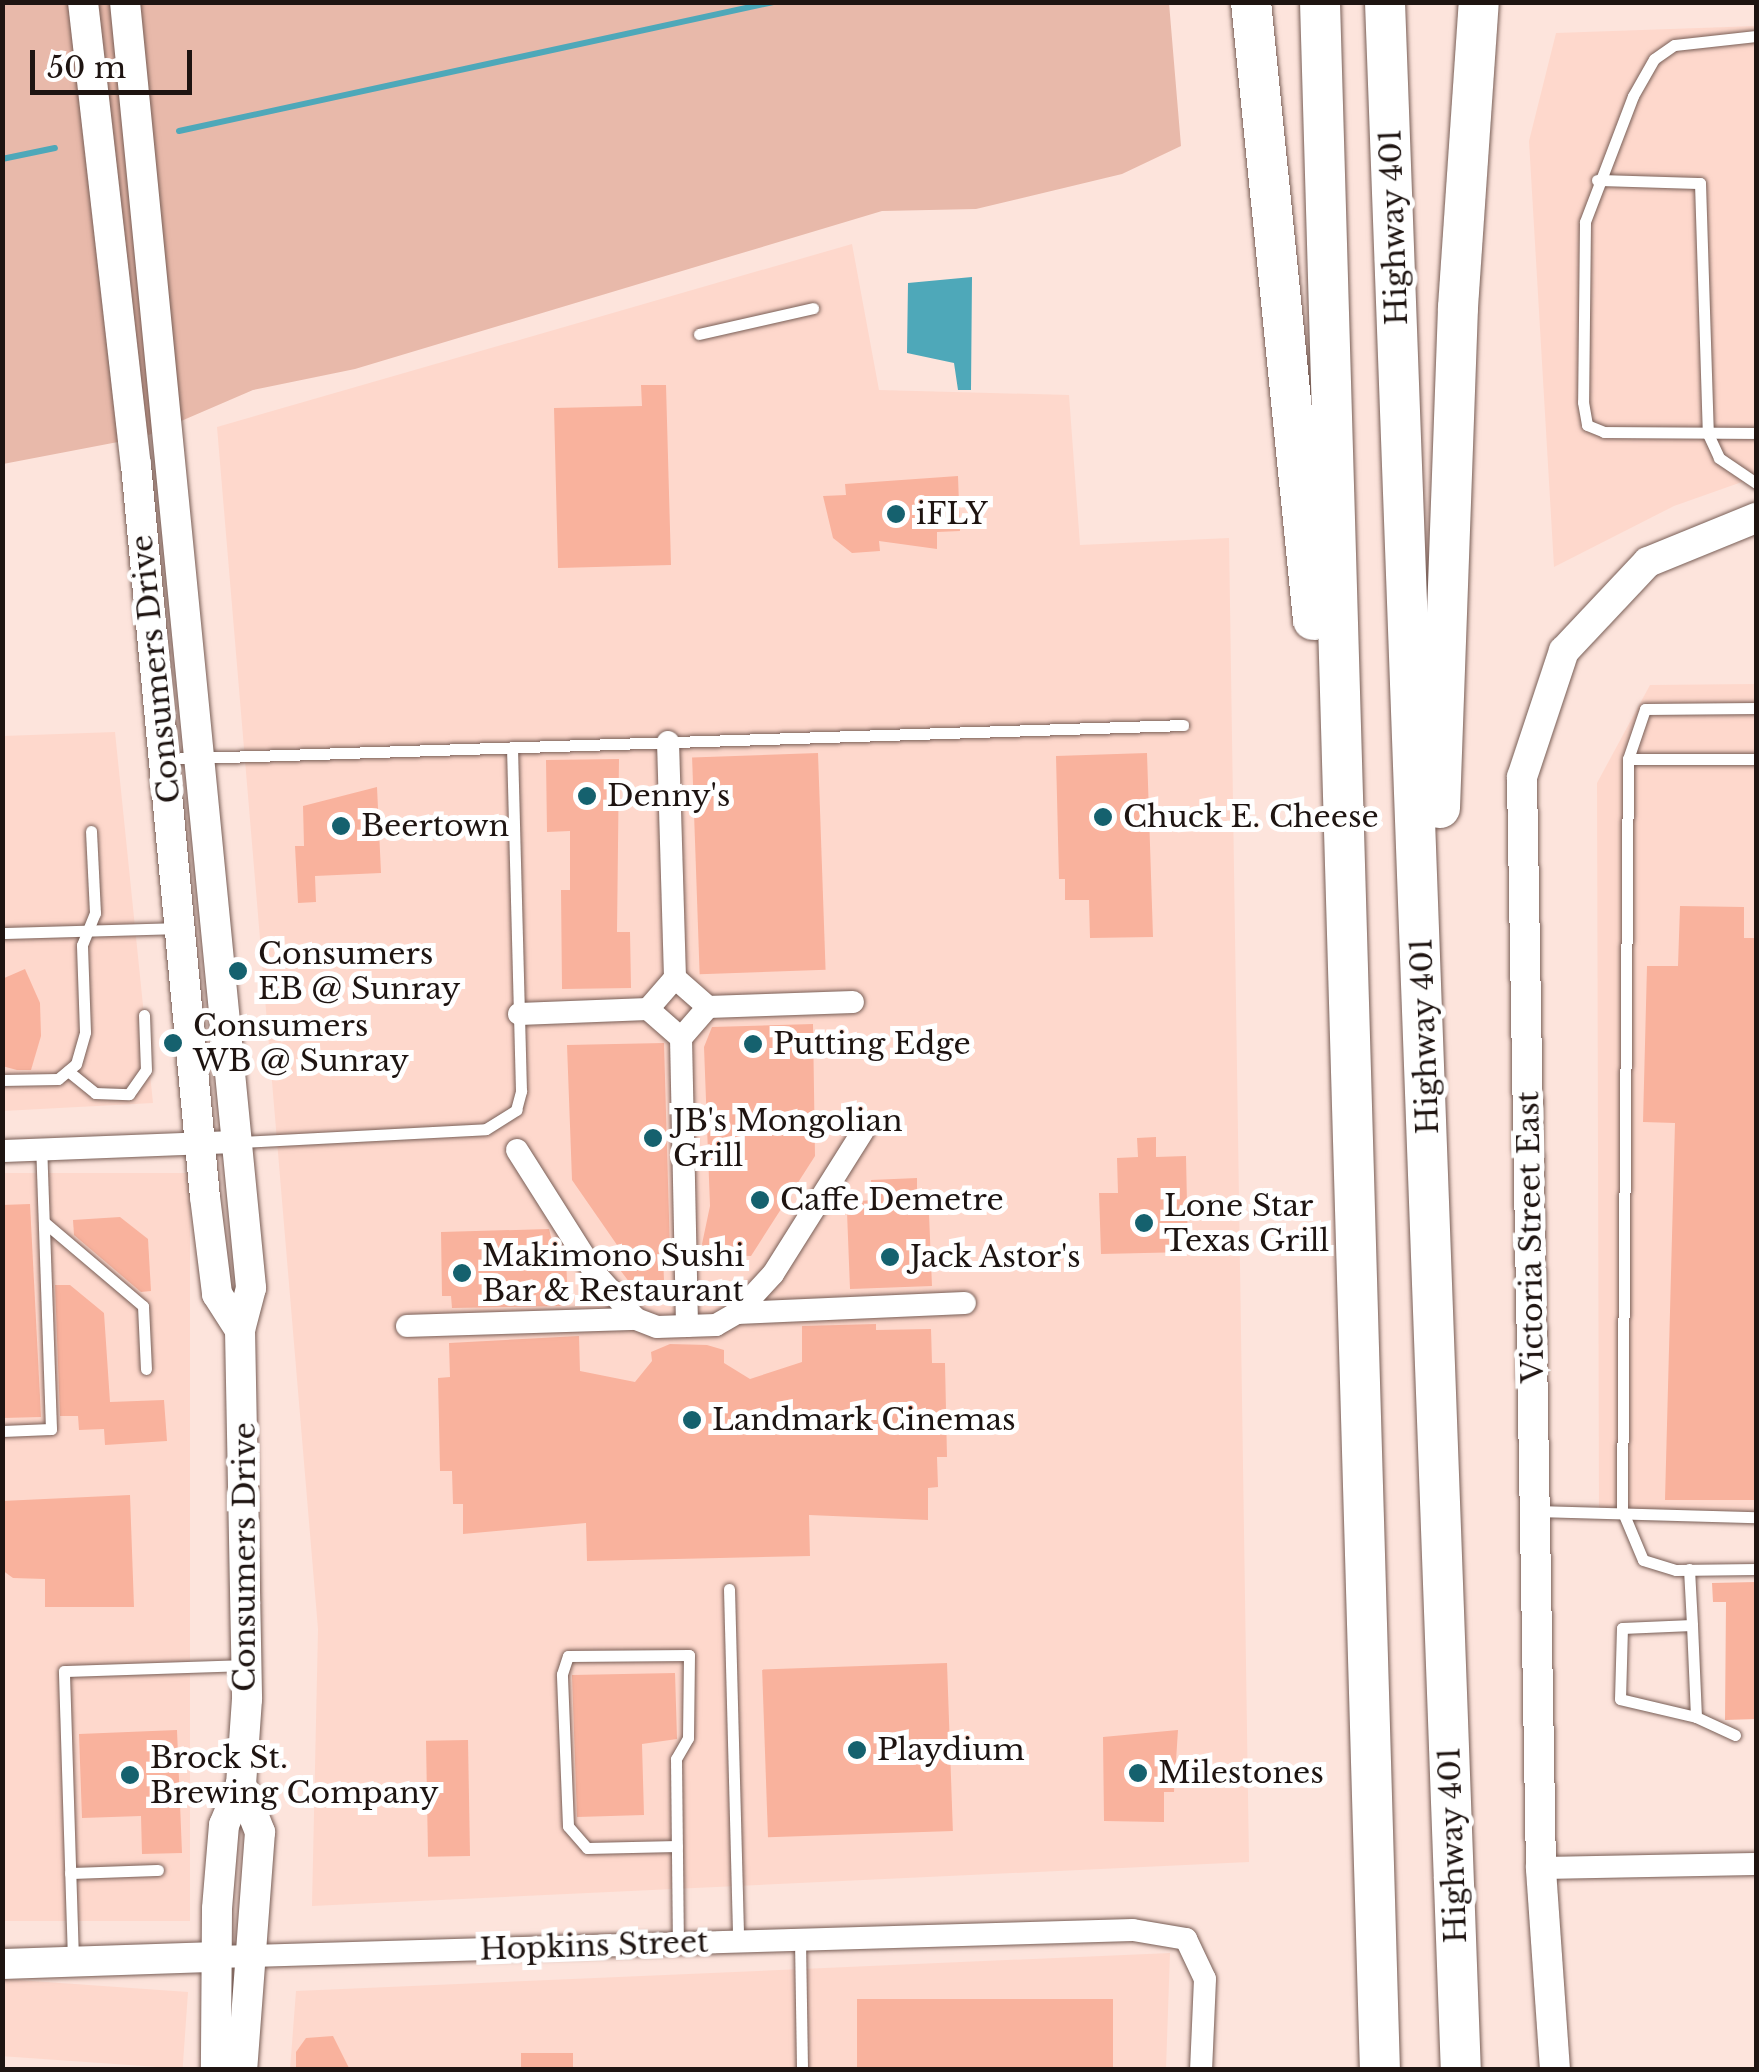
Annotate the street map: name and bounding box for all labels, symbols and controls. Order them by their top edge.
scale bar [35,30,198,92]
text: 50 m [47,49,126,86]
street label: Highway 401 [1373,128,1415,326]
place label: iFLY [916,496,988,532]
marker: iFLY [885,503,907,525]
street label: Consumers Drive [124,533,188,805]
place label: Denny's [607,778,730,814]
marker: Denny's [576,785,598,807]
place label: Chuck E. Cheese [1123,799,1379,835]
marker: Chuck E. Cheese [1092,806,1114,828]
place label: Beertown [361,808,509,844]
marker: Beertown [330,815,352,837]
place label: Consumers EB @ Sunray [258,936,460,1006]
street label: Highway 401 [1404,937,1446,1135]
marker: Consumers EB @ Sunray [227,960,249,982]
place label: Consumers WB @ Sunray [193,1008,409,1078]
place label: Putting Edge [773,1026,971,1062]
marker: Consumers WB @ Sunray [162,1032,184,1054]
marker: Putting Edge [742,1033,764,1055]
street label: Victoria Street East [1510,1090,1552,1384]
place label: JB's Mongolian Grill [673,1103,903,1174]
marker: JB's Mongolian Grill [642,1127,664,1149]
place label: Caffe Demetre [780,1182,1004,1218]
place label: Lone Star Texas Grill [1164,1188,1329,1258]
marker: Caffe Demetre [749,1189,771,1211]
marker: Lone Star Texas Grill [1133,1212,1155,1234]
place label: Makimono Sushi Bar & Restaurant [482,1238,745,1308]
place label: Jack Astor's [910,1239,1082,1275]
marker: Jack Astor's [879,1246,901,1268]
marker: Makimono Sushi Bar & Restaurant [451,1262,473,1284]
place label: Landmark Cinemas [712,1402,1016,1438]
marker: Landmark Cinemas [681,1409,703,1431]
street label: Consumers Drive [227,1422,263,1692]
place label: Playdium [877,1732,1025,1768]
marker: Playdium [846,1739,868,1761]
place label: Brock St. Brewing Company [150,1740,439,1810]
street label: Highway 401 [1432,1746,1474,1944]
place label: Milestones [1158,1755,1324,1791]
marker: Milestones [1127,1762,1149,1784]
marker: Brock St. Brewing Company [119,1764,141,1786]
street label: Hopkins Street [479,1924,709,1968]

